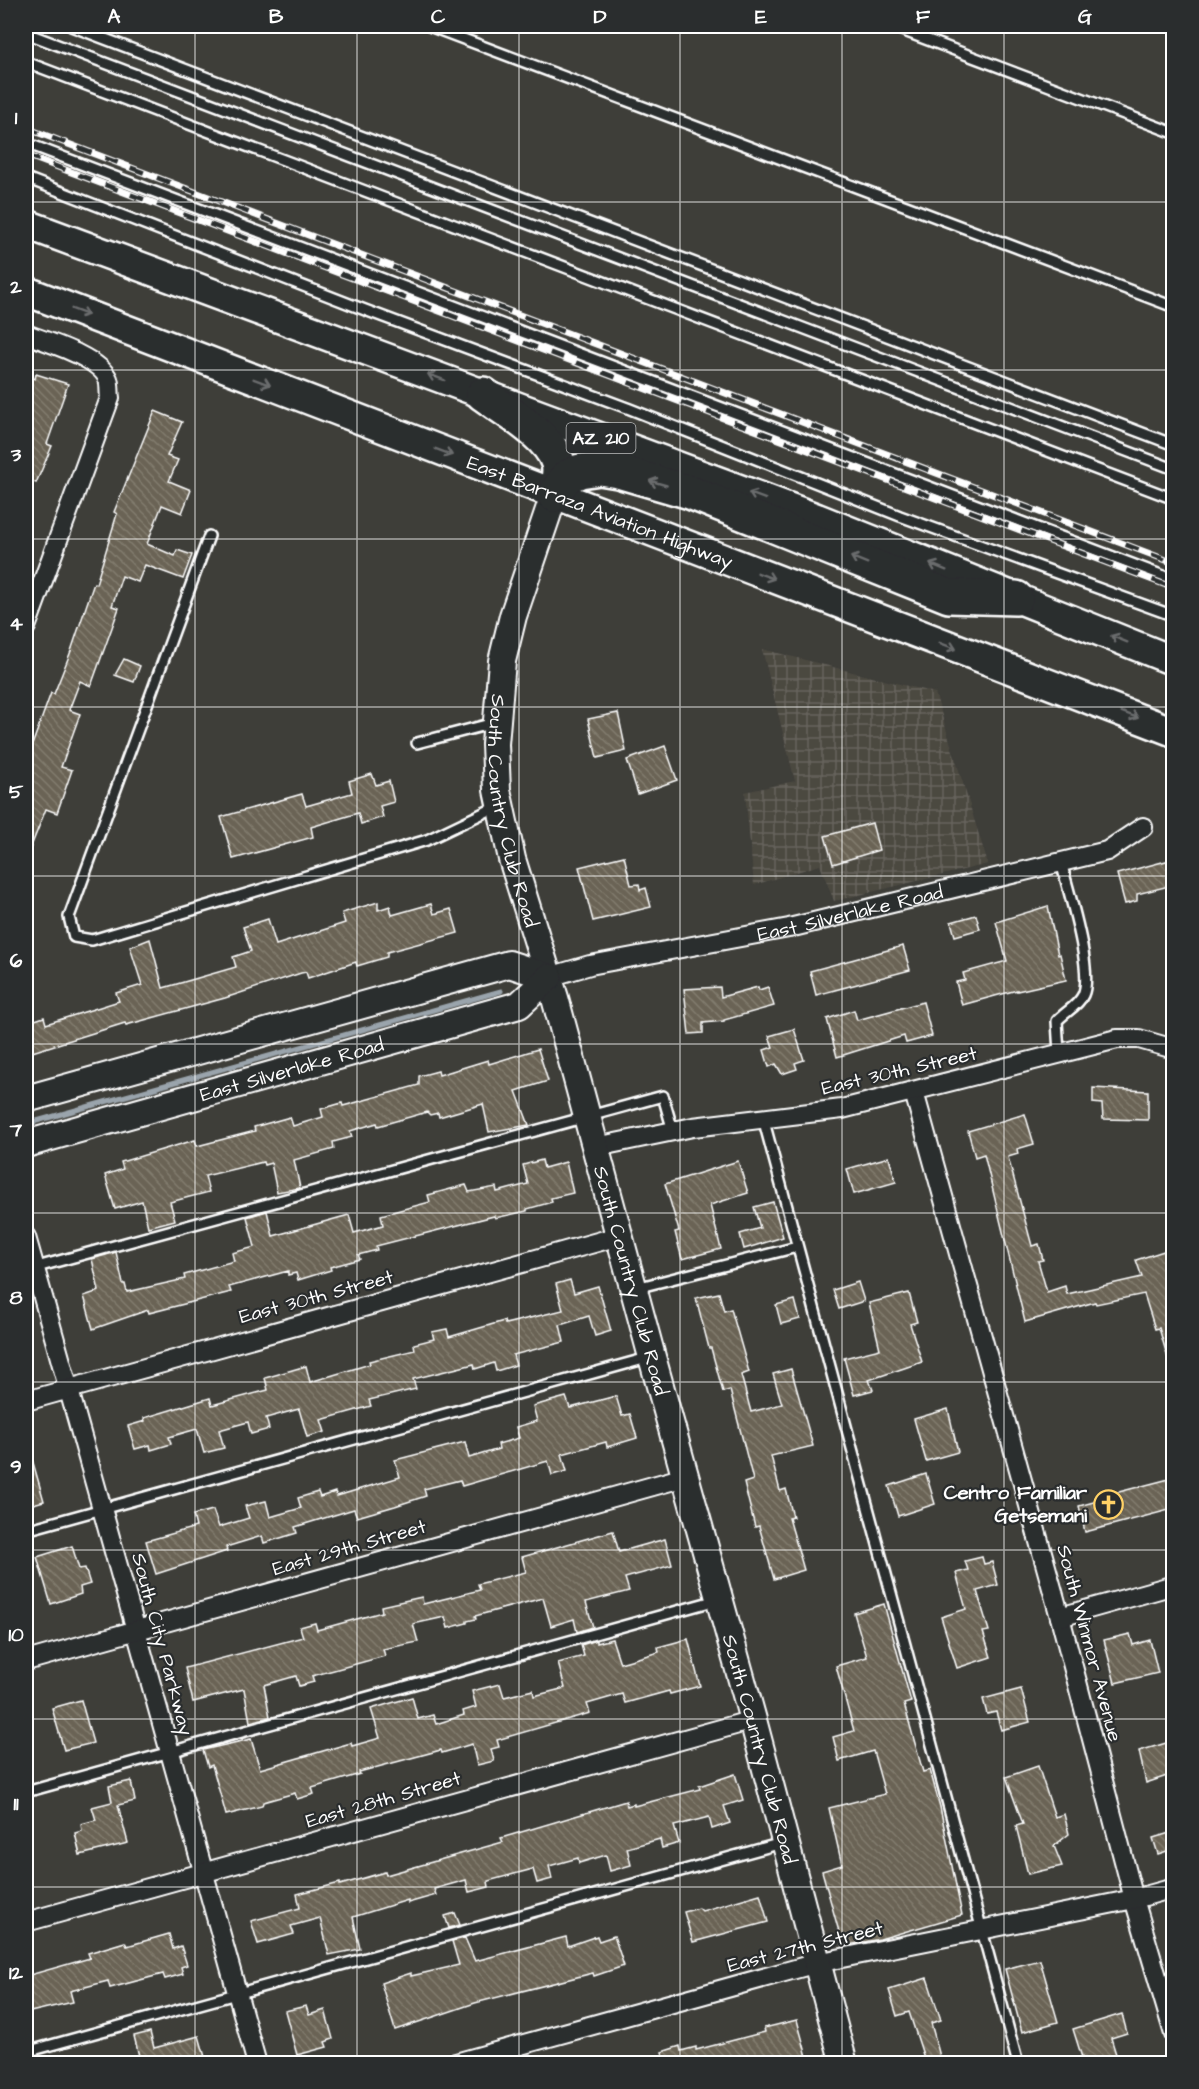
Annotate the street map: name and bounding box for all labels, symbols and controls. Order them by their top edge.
text: A [108,3,121,31]
text: B [269,3,284,31]
text: C [431,3,446,31]
text: D [594,3,607,31]
text: E [755,3,767,31]
text: F [916,3,931,31]
text: G [1078,3,1092,31]
text: 1 [15,104,18,132]
text: 2 [9,273,22,301]
one-way arrow [70,307,89,318]
one-way arrow [427,370,446,381]
one-way arrow [252,377,271,388]
road number: AZ 210 [566,423,636,453]
text: 3 [10,441,22,469]
one-way arrow [434,447,453,458]
street label: East Barraza Aviation Highway [463,449,737,577]
one-way arrow [649,477,668,488]
one-way arrow [748,489,767,500]
one-way arrow [850,554,869,565]
one-way arrow [929,561,948,572]
one-way arrow [756,571,775,582]
text: 4 [9,610,23,638]
one-way arrow [1110,633,1129,644]
one-way arrow [938,641,957,652]
street label: South Country Club Road [480,693,545,931]
one-way arrow [1120,711,1139,722]
text: 5 [9,778,24,806]
street label: East Silverlake Road [755,878,946,949]
text: 6 [10,947,23,975]
street label: East Silverlake Road [197,1031,387,1109]
street label: East 30th Street [819,1039,980,1102]
text: 7 [9,1116,23,1144]
street label: South Country Club Road [586,1163,675,1399]
street label: East 30th Street [236,1263,396,1331]
text: 8 [10,1284,23,1312]
text: 9 [10,1453,22,1481]
place label: Centro Familiar Getsemani [944,1479,1088,1530]
church icon: Centro Familiar Getsemani [1092,1488,1124,1520]
street label: East 29th Street [269,1513,429,1583]
street label: South Winmor Avenue [1049,1542,1129,1745]
street label: South City Parkway [123,1550,200,1739]
text: 10 [8,1621,24,1649]
street label: South Country Club Road [715,1631,803,1867]
street label: East 28th Street [302,1764,464,1836]
text: 11 [13,1790,19,1818]
street label: East 27th Street [724,1914,886,1980]
text: 12 [9,1959,24,1987]

